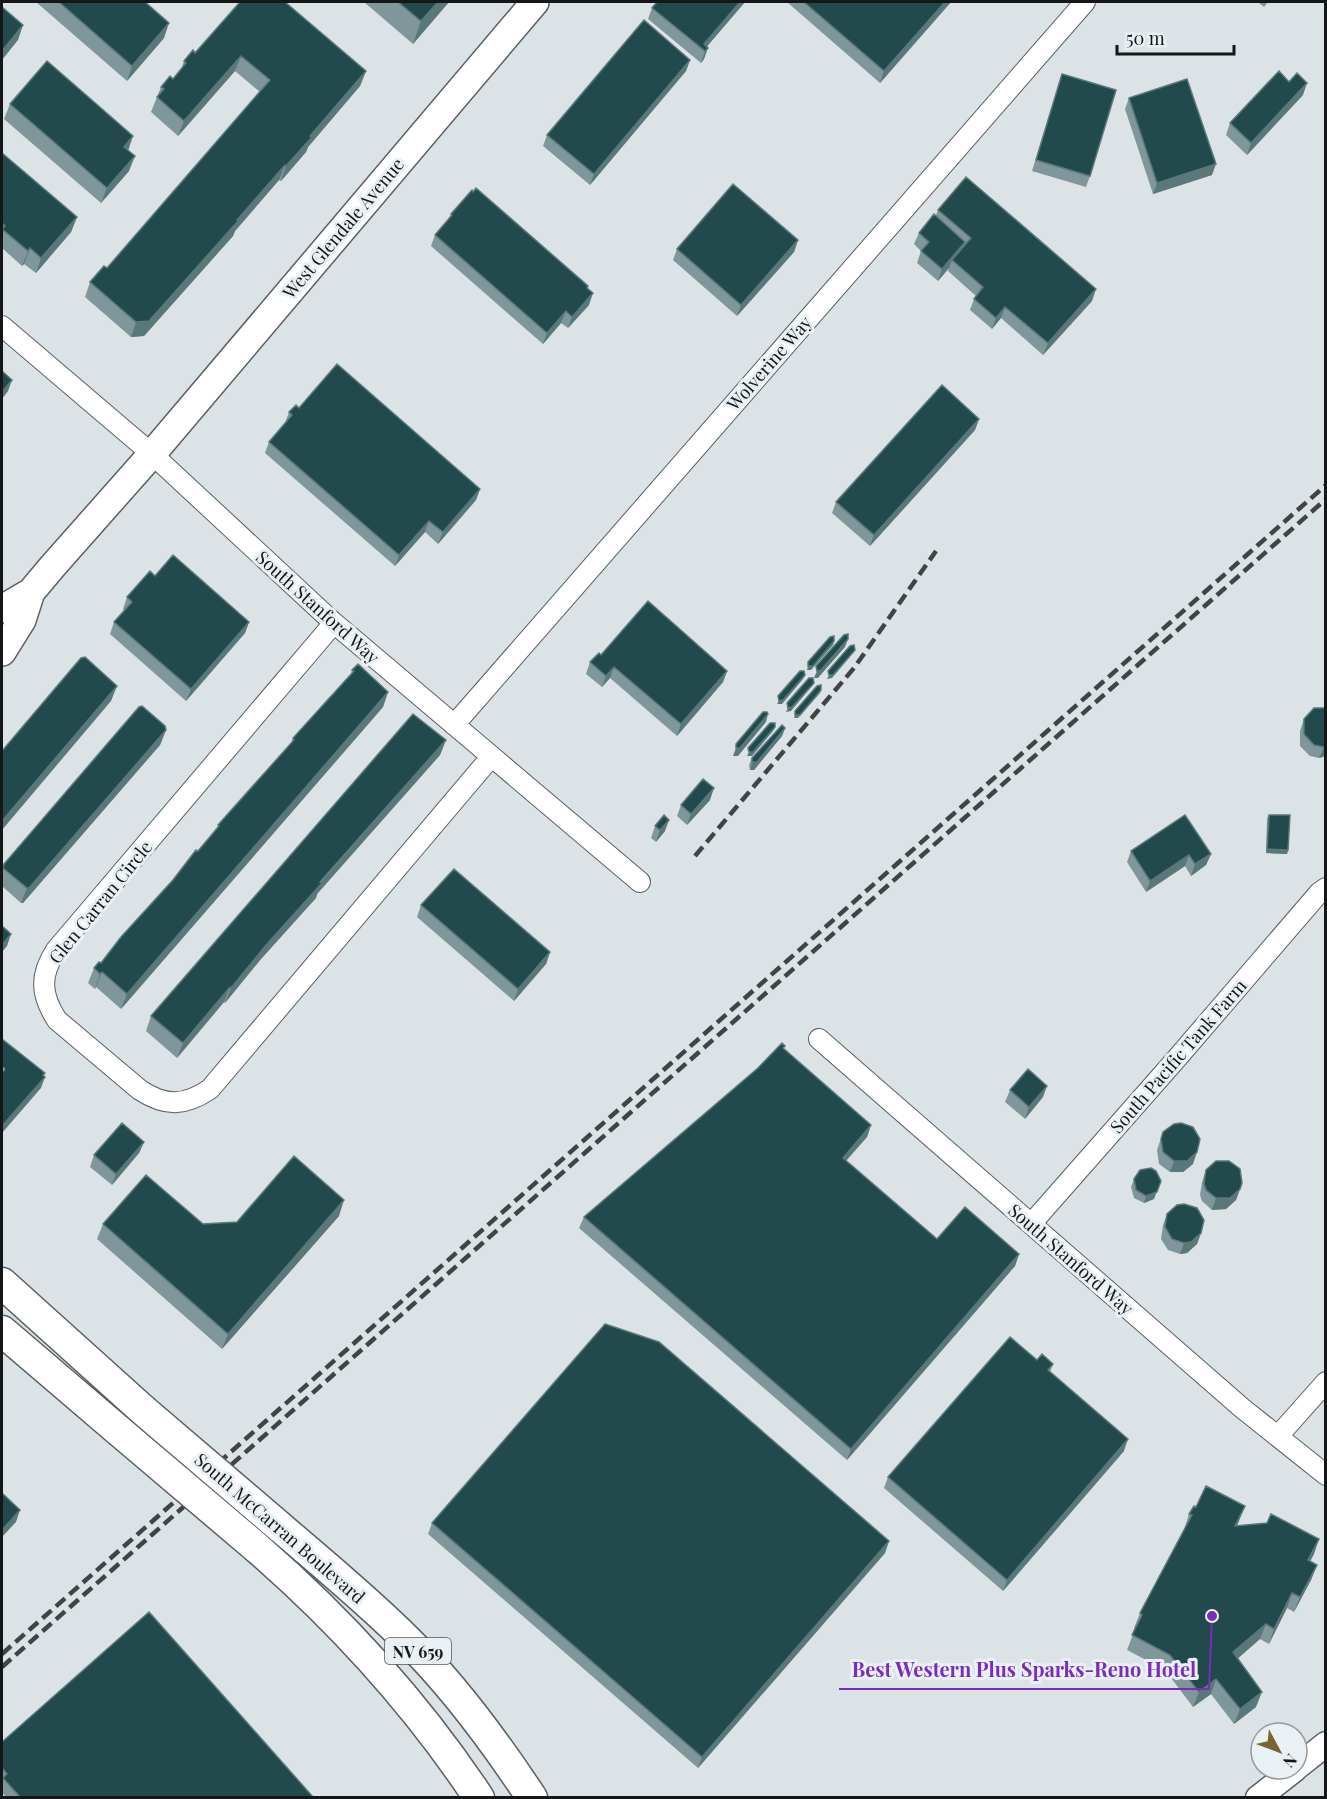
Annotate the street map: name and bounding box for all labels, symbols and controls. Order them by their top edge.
scale bar [1117,18,1234,56]
text: 50 m [1126,26,1165,50]
street label: West Glendale Avenue [276,153,409,304]
street label: Wolverine Way [721,311,817,416]
street label: South Stanford Way [251,545,385,669]
street label: Glen Carran Circle [43,836,157,968]
street label: South Pacific Tank Farm [1104,974,1252,1138]
street label: South Stanford Way [1003,1198,1139,1320]
street label: South McCarran Boulevard [190,1447,371,1609]
road number: NV 659 [385,1638,451,1664]
callout: Best Western Plus Sparks-Reno Hotel [839,1651,1209,1689]
text: Best Western Plus Sparks-Reno Hotel [852,1655,1196,1682]
north arrow [1249,1721,1309,1781]
text: N [1279,1750,1302,1773]

